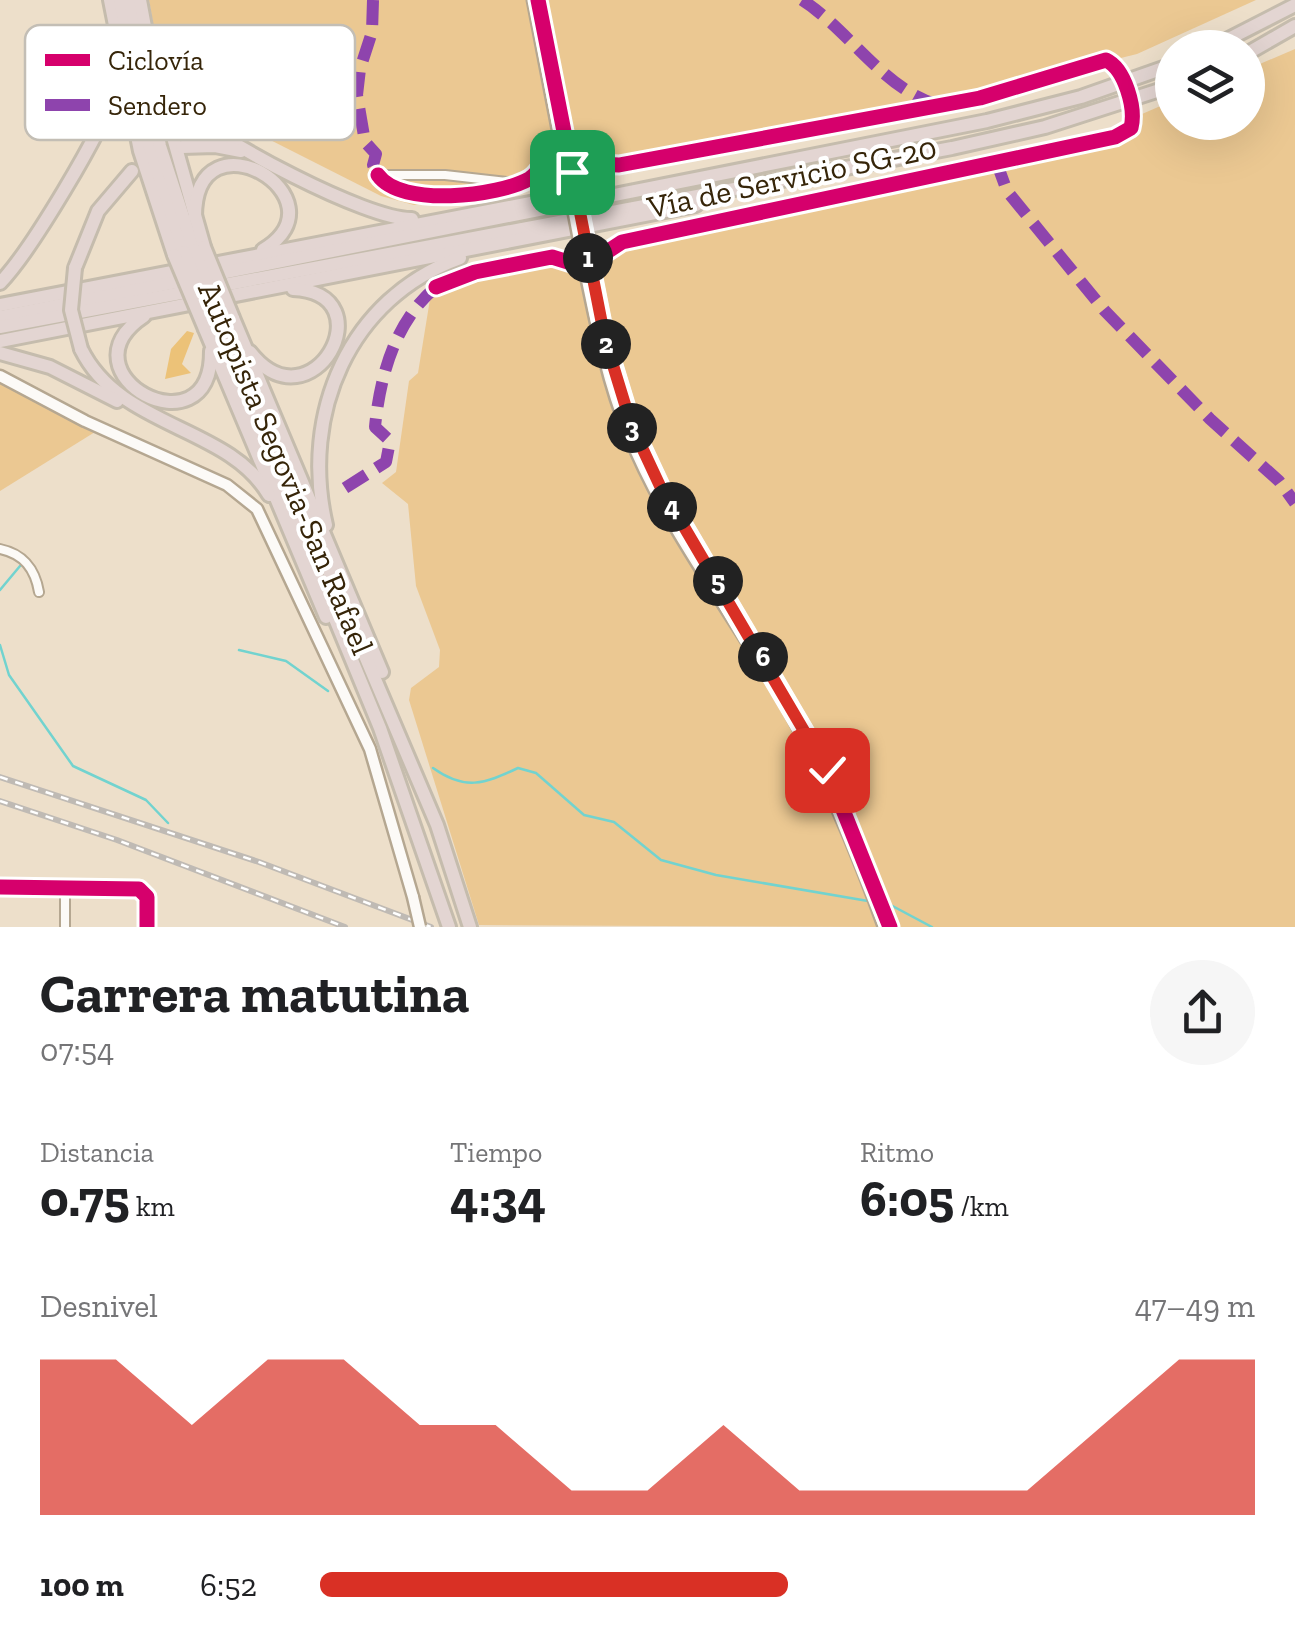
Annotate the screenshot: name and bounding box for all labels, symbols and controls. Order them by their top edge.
legend [25,25,355,140]
map controls [1155,30,1265,140]
button: layers [1155,30,1265,140]
text: Ciclovía [108,44,204,77]
text: Sendero [108,89,207,122]
street label: Vía de Servicio SG-20 [643,128,940,226]
pin [530,130,615,215]
icon: arrive [545,145,600,200]
pin: 1 [563,233,613,283]
text: 1 [582,241,594,274]
street label: Autopista Segovia-San Rafael [190,276,382,660]
pin: 2 [581,319,631,369]
text: 2 [598,327,614,360]
pin: 3 [607,403,657,453]
text: 3 [625,411,639,444]
pin: 4 [647,482,697,532]
text: 4 [664,490,680,523]
pin: 5 [693,556,743,606]
text: 5 [711,564,725,597]
pin: 6 [738,632,788,682]
text: 6 [755,640,771,673]
pin [785,728,870,813]
icon: check [800,743,855,798]
text: Carrera matutina [40,960,470,1026]
button: share [1150,960,1255,1065]
text: 07:54 [40,1031,114,1069]
text: Distancia [40,1136,154,1169]
text: Tiempo [450,1136,542,1169]
text: Ritmo [860,1136,934,1169]
text: 0.75 [40,1169,130,1229]
text: 4:34 [450,1169,546,1229]
text: 6:05 [860,1169,954,1229]
text: km [130,1190,175,1223]
text: /km [954,1190,1009,1223]
text: Desnivel [40,1287,158,1325]
text: 47–49 m [1135,1287,1255,1325]
text: 100 m [40,1566,124,1604]
text: 6:52 [200,1566,257,1604]

